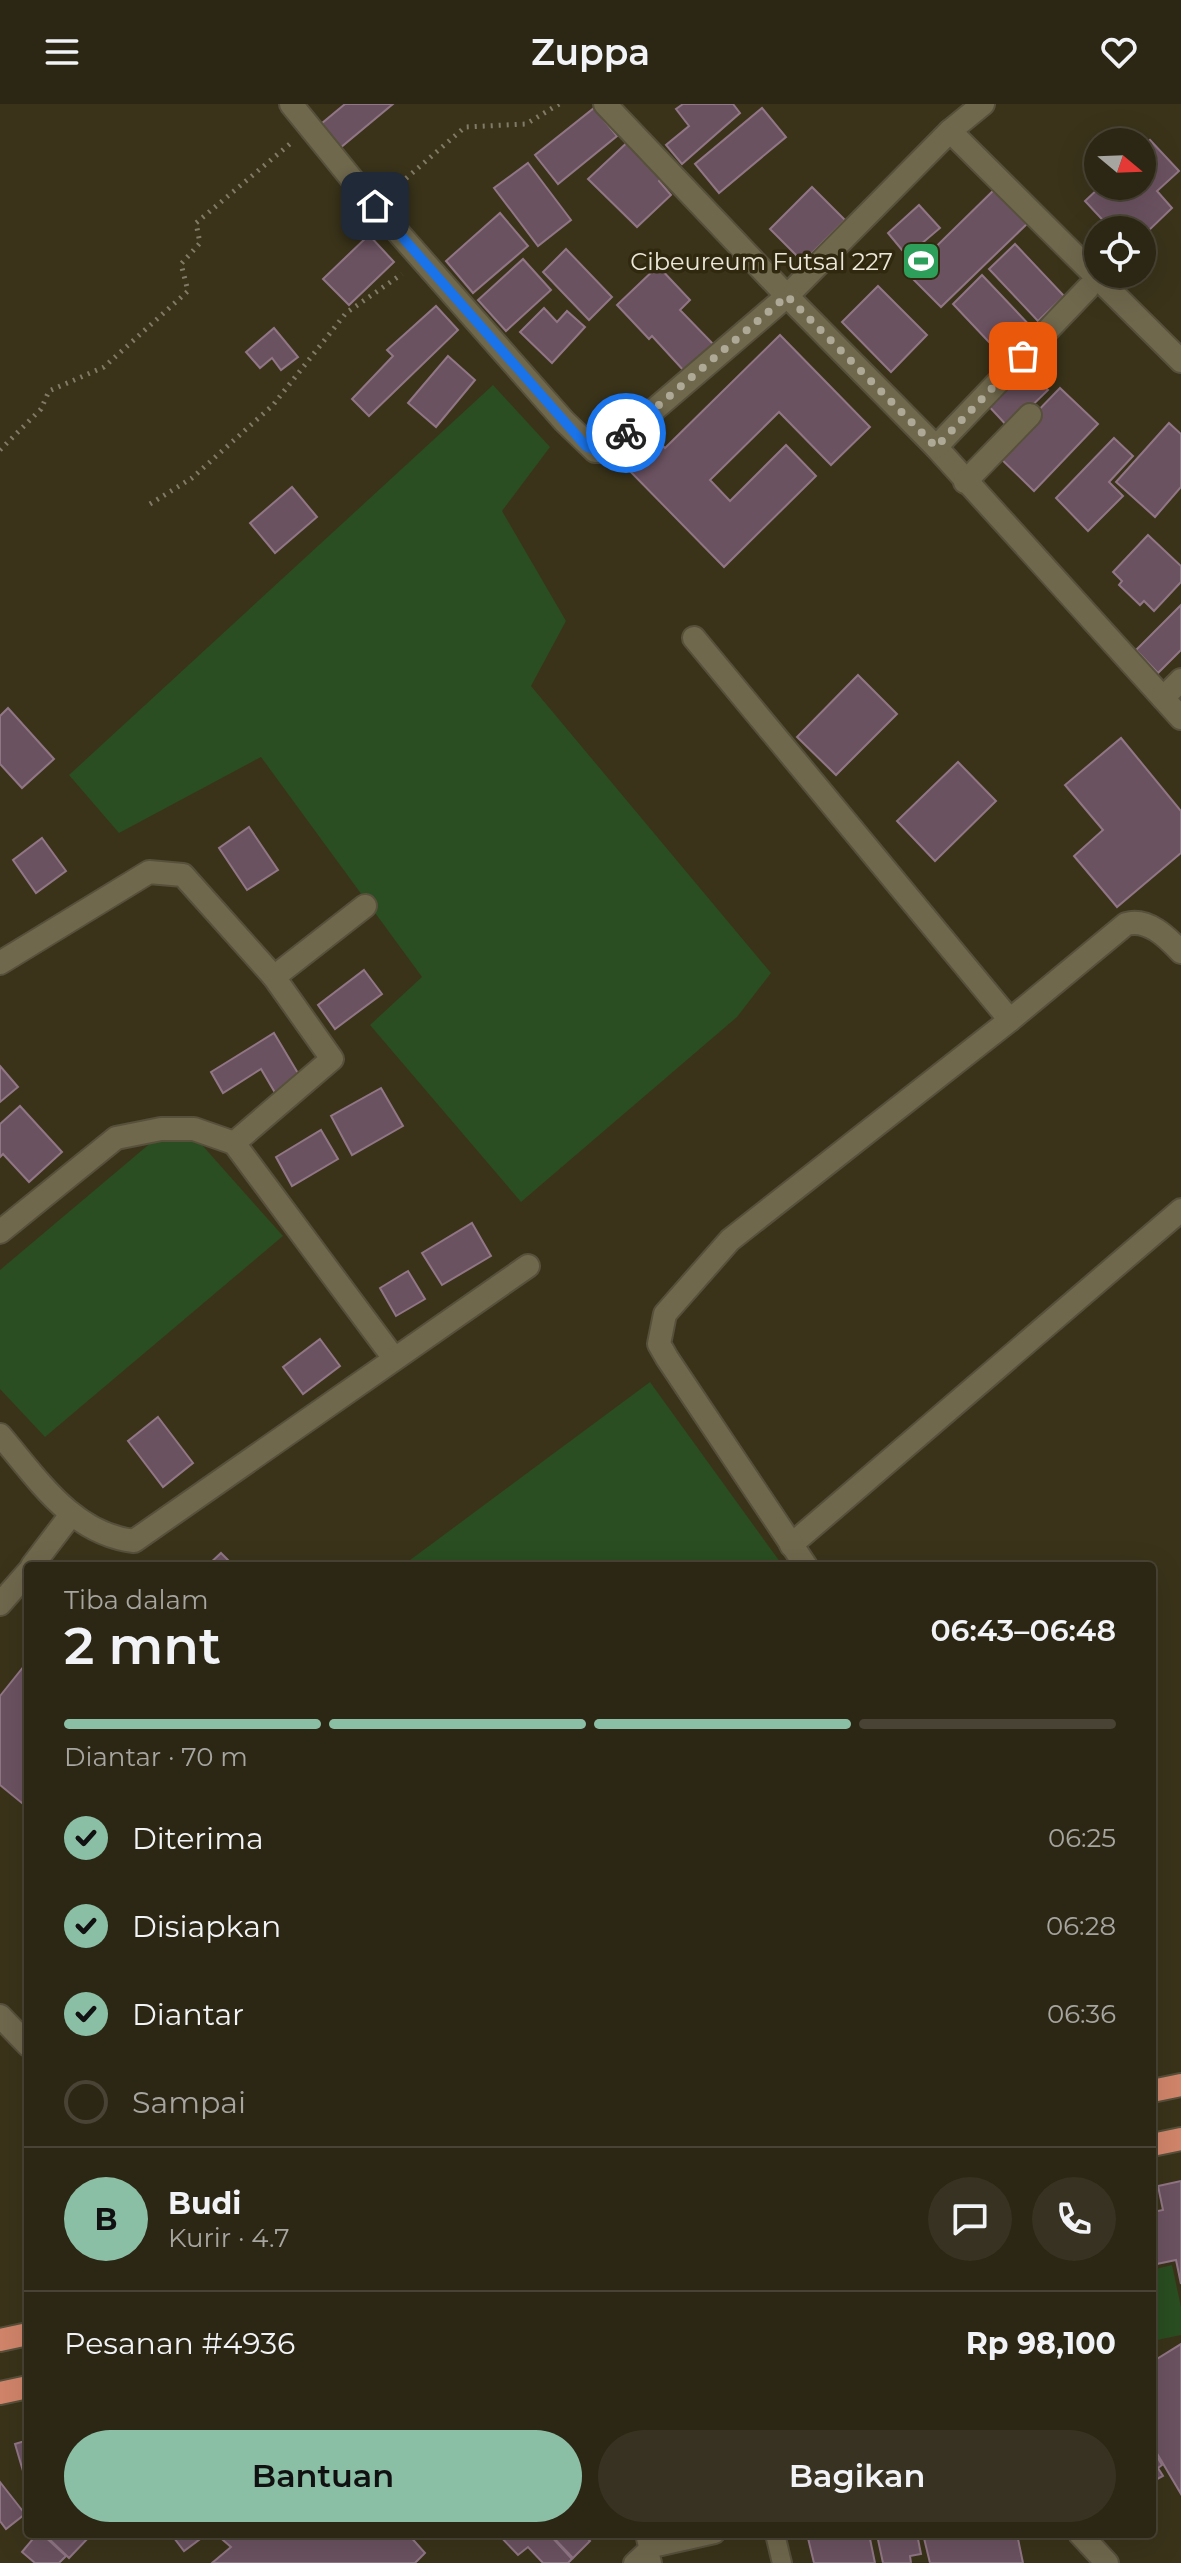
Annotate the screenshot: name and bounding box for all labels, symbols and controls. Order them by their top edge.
icon: menu [40,30,84,74]
text: Zuppa [531,30,650,74]
icon: heart [1097,30,1141,74]
north arrow [1084,128,1156,200]
map controls [1084,128,1156,288]
pin [341,172,409,240]
icon: home [353,184,397,228]
button: locate [1084,216,1156,288]
sports icon: Cibeureum Futsal 227 [900,240,942,282]
place label: Cibeureum Futsal 227 [630,247,893,276]
pin [989,322,1057,390]
icon: bag [1001,334,1045,378]
courier [586,393,666,473]
icon: bike [604,411,648,455]
text: Tiba dalam [64,1584,209,1616]
text: 06:43–06:48 [930,1612,1116,1649]
text: 2 mnt [64,1614,221,1677]
text: Diantar · 70 m [64,1741,248,1773]
icon: check [64,1816,108,1860]
text: Diterima [132,1820,264,1857]
text: 06:25 [1048,1822,1116,1854]
icon: check [64,1904,108,1948]
text: Disiapkan [132,1908,281,1945]
text: 06:28 [1046,1910,1116,1942]
icon: check [64,1992,108,2036]
text: Diantar [132,1996,244,2033]
text: 06:36 [1047,1998,1116,2030]
text: Sampai [132,2084,246,2121]
button: chat [928,2177,1012,2261]
button: phone [1032,2177,1116,2261]
text: Budi [168,2185,241,2222]
text: B [95,2201,117,2238]
text: Kurir · 4.7 [168,2222,290,2254]
text: Pesanan #4936 [64,2325,295,2362]
text: Rp 98,100 [966,2325,1116,2362]
button: Bantuan [64,2430,582,2522]
button: Bagikan [598,2430,1116,2522]

